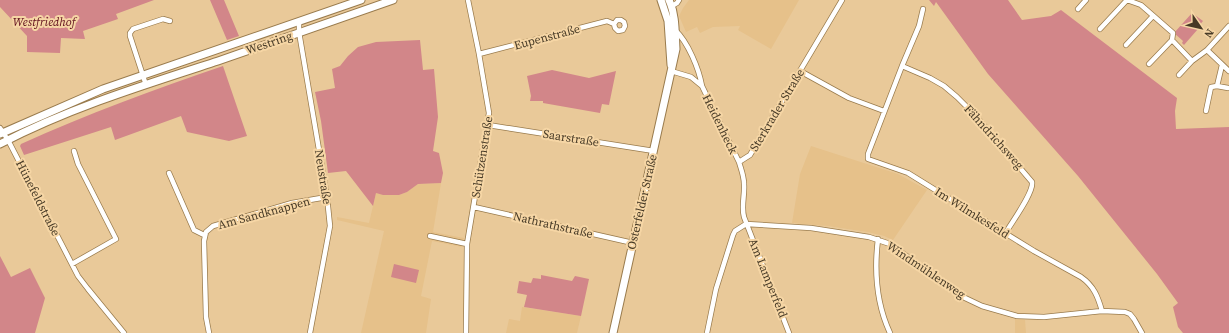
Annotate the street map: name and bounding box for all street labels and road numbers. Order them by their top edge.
street label: Eupenstraße [512,21,582,53]
street label: Westring [244,28,294,58]
street label: Sterkrader Straße [746,66,808,154]
street label: Heidenheck [699,91,742,157]
street label: Fähndrichsweg [961,101,1027,173]
street label: Schützenstraße [468,115,496,199]
street label: Saarstraße [542,126,600,150]
street label: Neustraße [311,148,335,206]
street label: Osterfelder Straße [623,153,661,251]
street label: Hünefeldstraße [12,157,64,239]
street label: Im Wilmkesfeld [932,184,1012,242]
street label: Am Sandknappen [216,193,312,233]
street label: Nathrathstraße [512,208,594,242]
street label: Am Lamperfeld [745,236,791,320]
street label: Windmühlenweg [883,238,969,302]

